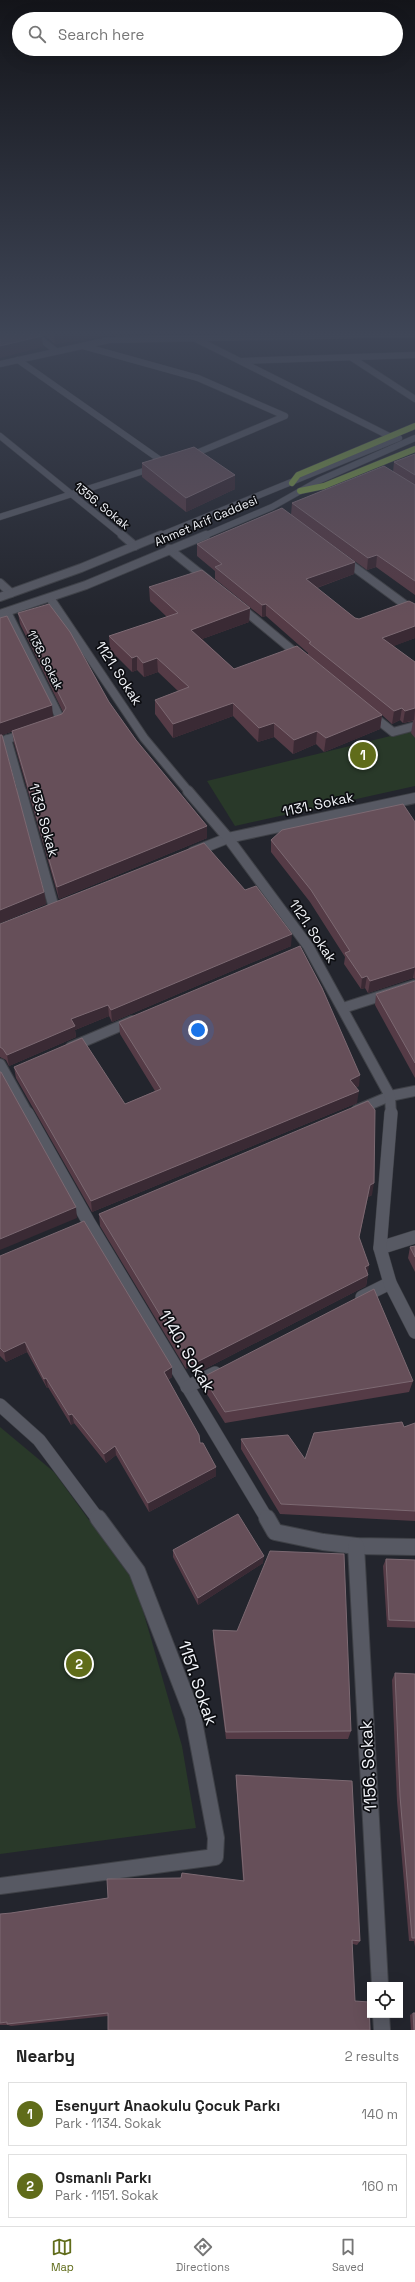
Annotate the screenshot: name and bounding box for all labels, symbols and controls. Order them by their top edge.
search box [12,12,403,56]
icon: search [26,23,48,45]
text: Search here [58,25,144,44]
street label: 1356. Sokak [71,479,133,534]
street label: Ahmet Arif Caddesi [152,492,260,550]
street label: 1138. Sokak [23,627,67,693]
street label: 1121. Sokak [92,638,147,709]
pin: 1 [350,740,376,770]
street label: 1139. Sokak [25,781,63,859]
street label: 1131. Sokak [281,788,356,820]
street label: 1121. Sokak [285,896,341,967]
your location [188,1020,208,1040]
street label: 1140. Sokak [154,1306,220,1396]
street label: 1151. Sokak [173,1638,223,1728]
pin: 2 [66,1649,92,1679]
street label: 1156. Sokak [355,1720,381,1812]
map controls [367,1982,403,2018]
button: locate [367,1982,403,2018]
text: Nearby [16,2045,75,2067]
text: 2 results [345,2048,399,2065]
text: Esenyurt Anaokulu Çocuk Parkı [55,2096,280,2115]
text: 1 [27,2106,33,2123]
text: 140 m [362,2106,398,2123]
text: Park · 1134. Sokak [55,2115,162,2132]
text: Osmanlı Parkı [55,2168,151,2187]
text: 2 [26,2178,34,2195]
text: 160 m [362,2178,398,2195]
text: Park · 1151. Sokak [55,2187,159,2204]
tab: Map [51,2236,74,2274]
tab: Directions [176,2236,230,2274]
tab: Saved [332,2236,364,2274]

